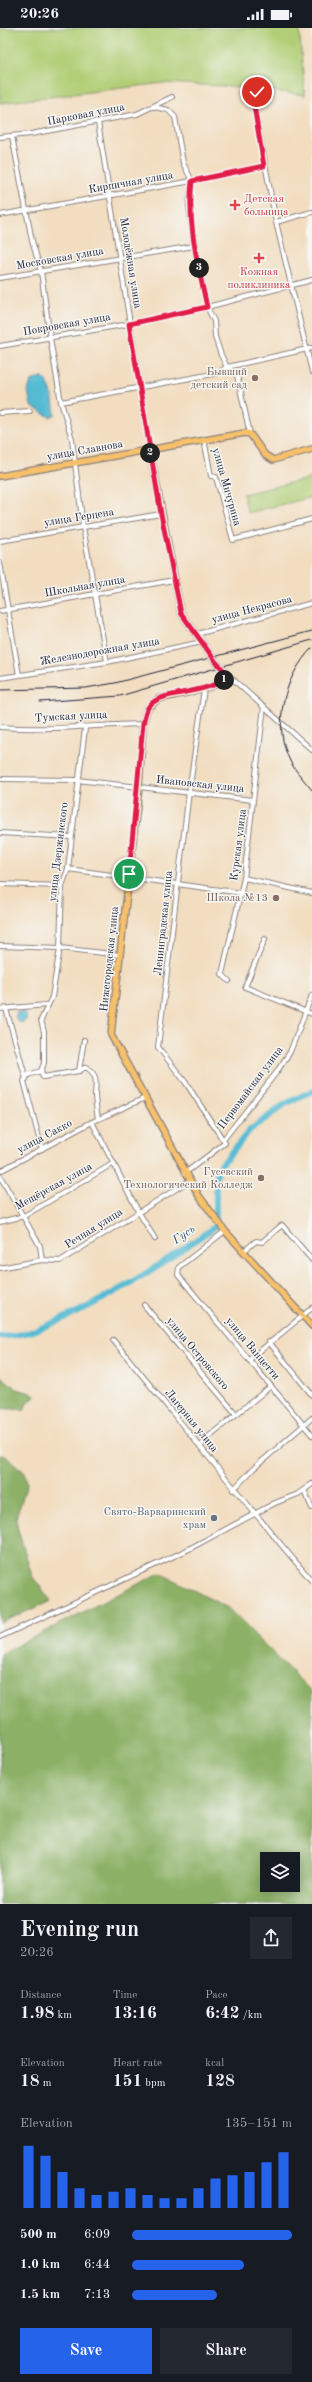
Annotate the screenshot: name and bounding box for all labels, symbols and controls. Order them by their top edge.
text: 20:26 [20,7,59,22]
pin [240,75,274,109]
icon: check [246,81,268,103]
street label: Парковая улица [46,102,126,128]
street label: Кирпичная улица [88,170,175,196]
place label: Детская больница [244,194,289,218]
marker: Детская больница [229,199,241,211]
street label: Молодёжная улица [117,217,143,310]
street label: Московская улица [16,246,105,272]
marker: Кожная поликлиника [253,252,265,264]
pin: 3 [189,258,209,278]
text: 3 [196,262,202,273]
place label: Кожная поликлиника [228,267,291,291]
street label: Покровская улица [22,312,112,338]
place label: Бывший детский сад [191,367,248,391]
marker: Бывший детский сад [250,373,260,383]
street label: улица Славнова [46,439,124,463]
pin: 2 [140,443,160,463]
text: 2 [147,447,153,458]
street label: улица Мичурина [210,447,243,528]
street label: улица Герцена [43,507,115,529]
street label: Школьная улица [44,574,127,600]
street label: улица Некрасова [211,594,294,626]
street label: Железнодорожная улица [39,636,161,668]
pin: 1 [214,670,234,690]
text: 1 [221,674,227,685]
street label: Тумская улица [34,710,108,724]
street label: Ивановская улица [155,775,245,795]
street label: улица Дзержинского [47,802,71,902]
street label: Курская улица [229,808,249,882]
pin [112,857,146,891]
icon: arrive [118,863,140,885]
street label: Ленинградская улица [153,869,175,976]
place label: Школа №13 [206,893,268,904]
marker: Школа №13 [271,893,281,903]
street label: Нижегородская улица [99,905,121,1012]
street label: Первомайская улица [216,1044,286,1131]
street label: улица Сакко [16,1118,74,1156]
street label: Мещёрская улица [14,1161,95,1213]
place label: Гусевский Технологический Колледж [123,1167,253,1191]
marker: Гусевский Технологический Колледж [256,1173,266,1183]
street label: Речная улица [63,1207,125,1251]
water label: Гусь [170,1223,198,1248]
street label: улица Островского [164,1316,230,1392]
street label: улица Ванцетти [223,1316,281,1382]
street label: Лагерная улица [162,1387,220,1455]
place label: Свято-Варваринский храм [104,1507,206,1531]
marker: Свято-Варваринский храм [209,1513,219,1523]
map controls [260,1852,300,1892]
button: layers [260,1852,300,1892]
button: share [250,1917,292,1959]
text: Evening run [20,1919,139,1941]
text: 20:26 [20,1946,54,1959]
text: Distance [20,1990,61,2001]
text: Time [113,1990,137,2001]
text: Pace [205,1990,228,2001]
text: 1.98 [20,2005,54,2022]
text: 13:16 [113,2005,157,2022]
text: 6:42 [205,2005,240,2022]
text: km [54,2010,72,2021]
text: /km [240,2010,262,2021]
text: Elevation [20,2058,65,2069]
text: Heart rate [113,2058,162,2069]
text: kcal [205,2058,224,2069]
text: 18 [20,2073,40,2090]
text: 151 [113,2073,142,2090]
text: 128 [205,2073,235,2090]
text: m [40,2078,52,2089]
text: bpm [142,2078,165,2089]
text: Elevation [20,2117,73,2130]
text: 135–151 m [225,2117,292,2130]
text: 500 m [20,2228,57,2241]
text: 6:09 [84,2228,110,2241]
text: 1.0 km [20,2258,60,2271]
text: 6:44 [84,2258,110,2271]
text: 1.5 km [20,2288,60,2301]
text: 7:13 [84,2288,110,2301]
button: Save [20,2328,152,2374]
button: Share [160,2328,292,2374]

